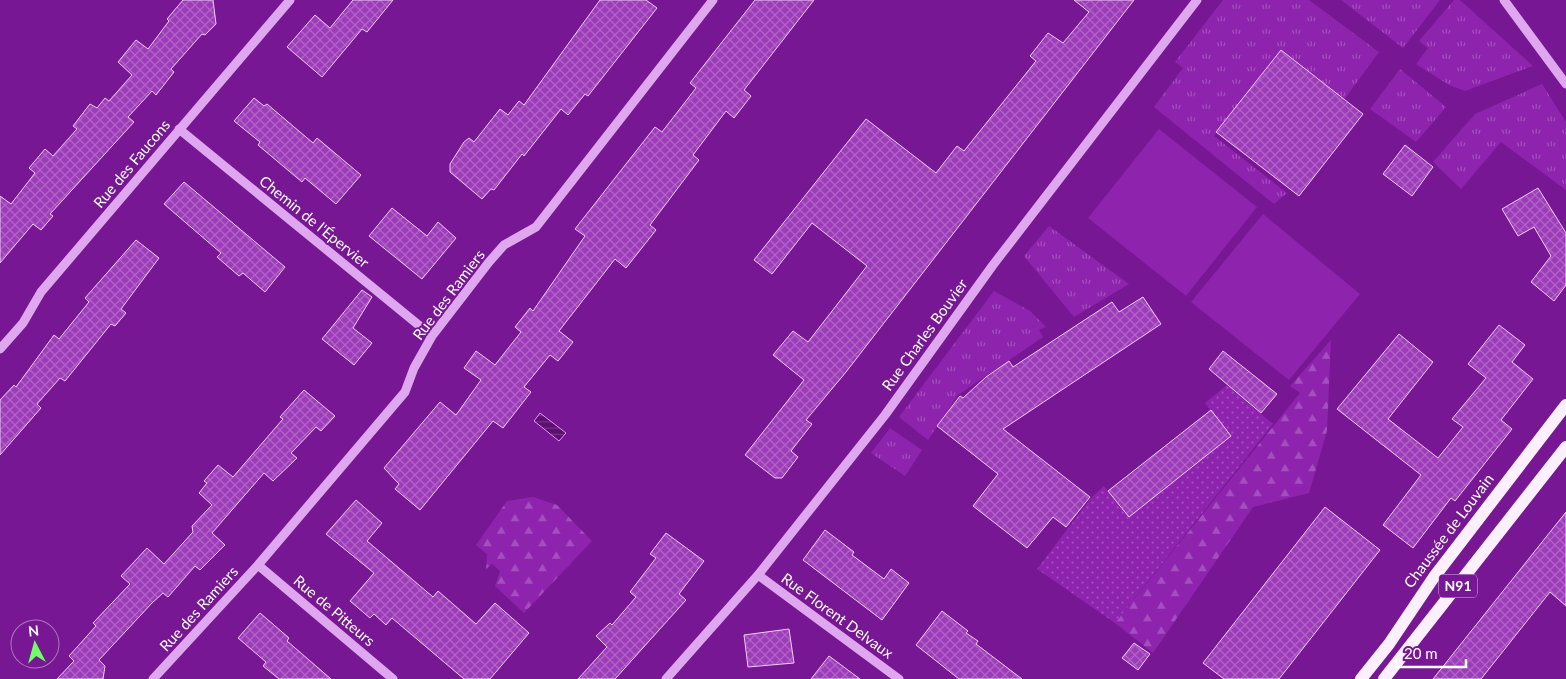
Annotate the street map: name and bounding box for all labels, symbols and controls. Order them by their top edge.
street label: Rue des Faucons [89,116,173,211]
street label: Chemin de l'Épervier [256,171,374,271]
street label: Rue des Ramiers [408,246,488,343]
street label: Rue Charles Bouvier [878,275,971,394]
street label: Chaussée de Louvain [1399,470,1497,591]
street label: Rue des Ramiers [155,562,241,655]
street label: Rue Florent Delvaux [778,569,897,662]
street label: Rue de Pitteurs [290,571,379,649]
road number: N91 [1439,574,1477,598]
north arrow [10,619,60,669]
text: N [27,622,40,640]
scale bar [1396,636,1466,668]
text: 20 m [1404,644,1438,662]

